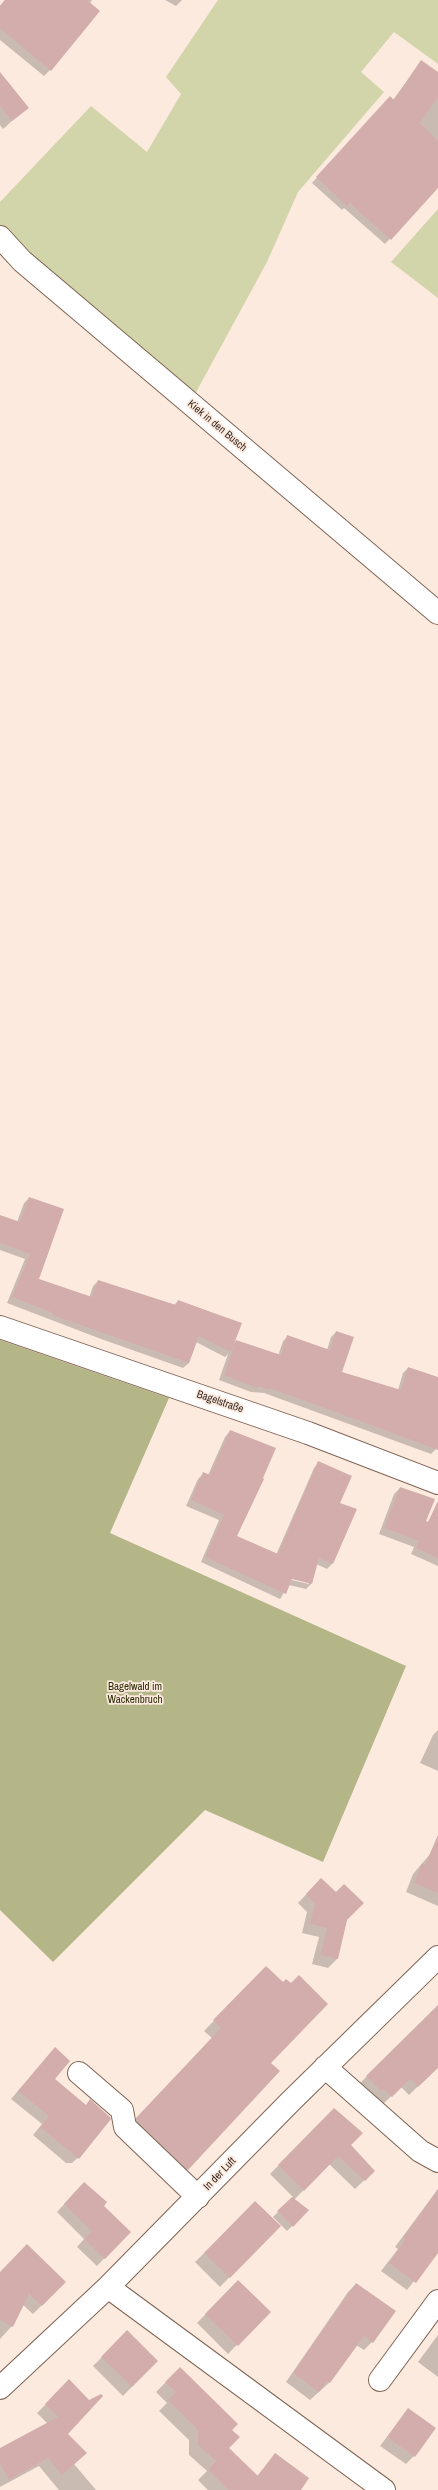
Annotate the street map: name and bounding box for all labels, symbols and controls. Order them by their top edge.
street label: Kiek in den Busch [185,397,249,455]
street label: Bagelstraße [195,1388,245,1416]
park label: Bagelwald im Wackenbruch [108,1680,162,1706]
street label: In der Luft [201,2155,239,2193]

